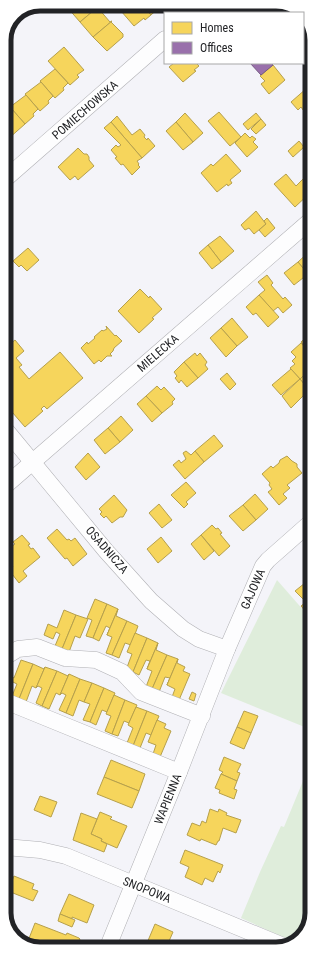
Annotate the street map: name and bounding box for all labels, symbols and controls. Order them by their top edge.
legend [164,12,304,64]
text: Homes [200,21,234,35]
text: Offices [200,41,233,55]
street label: POMIECHOWSKA [49,78,121,142]
street label: MIELECKA [135,331,182,375]
street label: OSADNICZA [83,524,131,576]
street label: GAJOWA [238,567,268,611]
street label: WAPIENNA [152,772,185,826]
street label: SNOPOWA [121,874,173,906]

